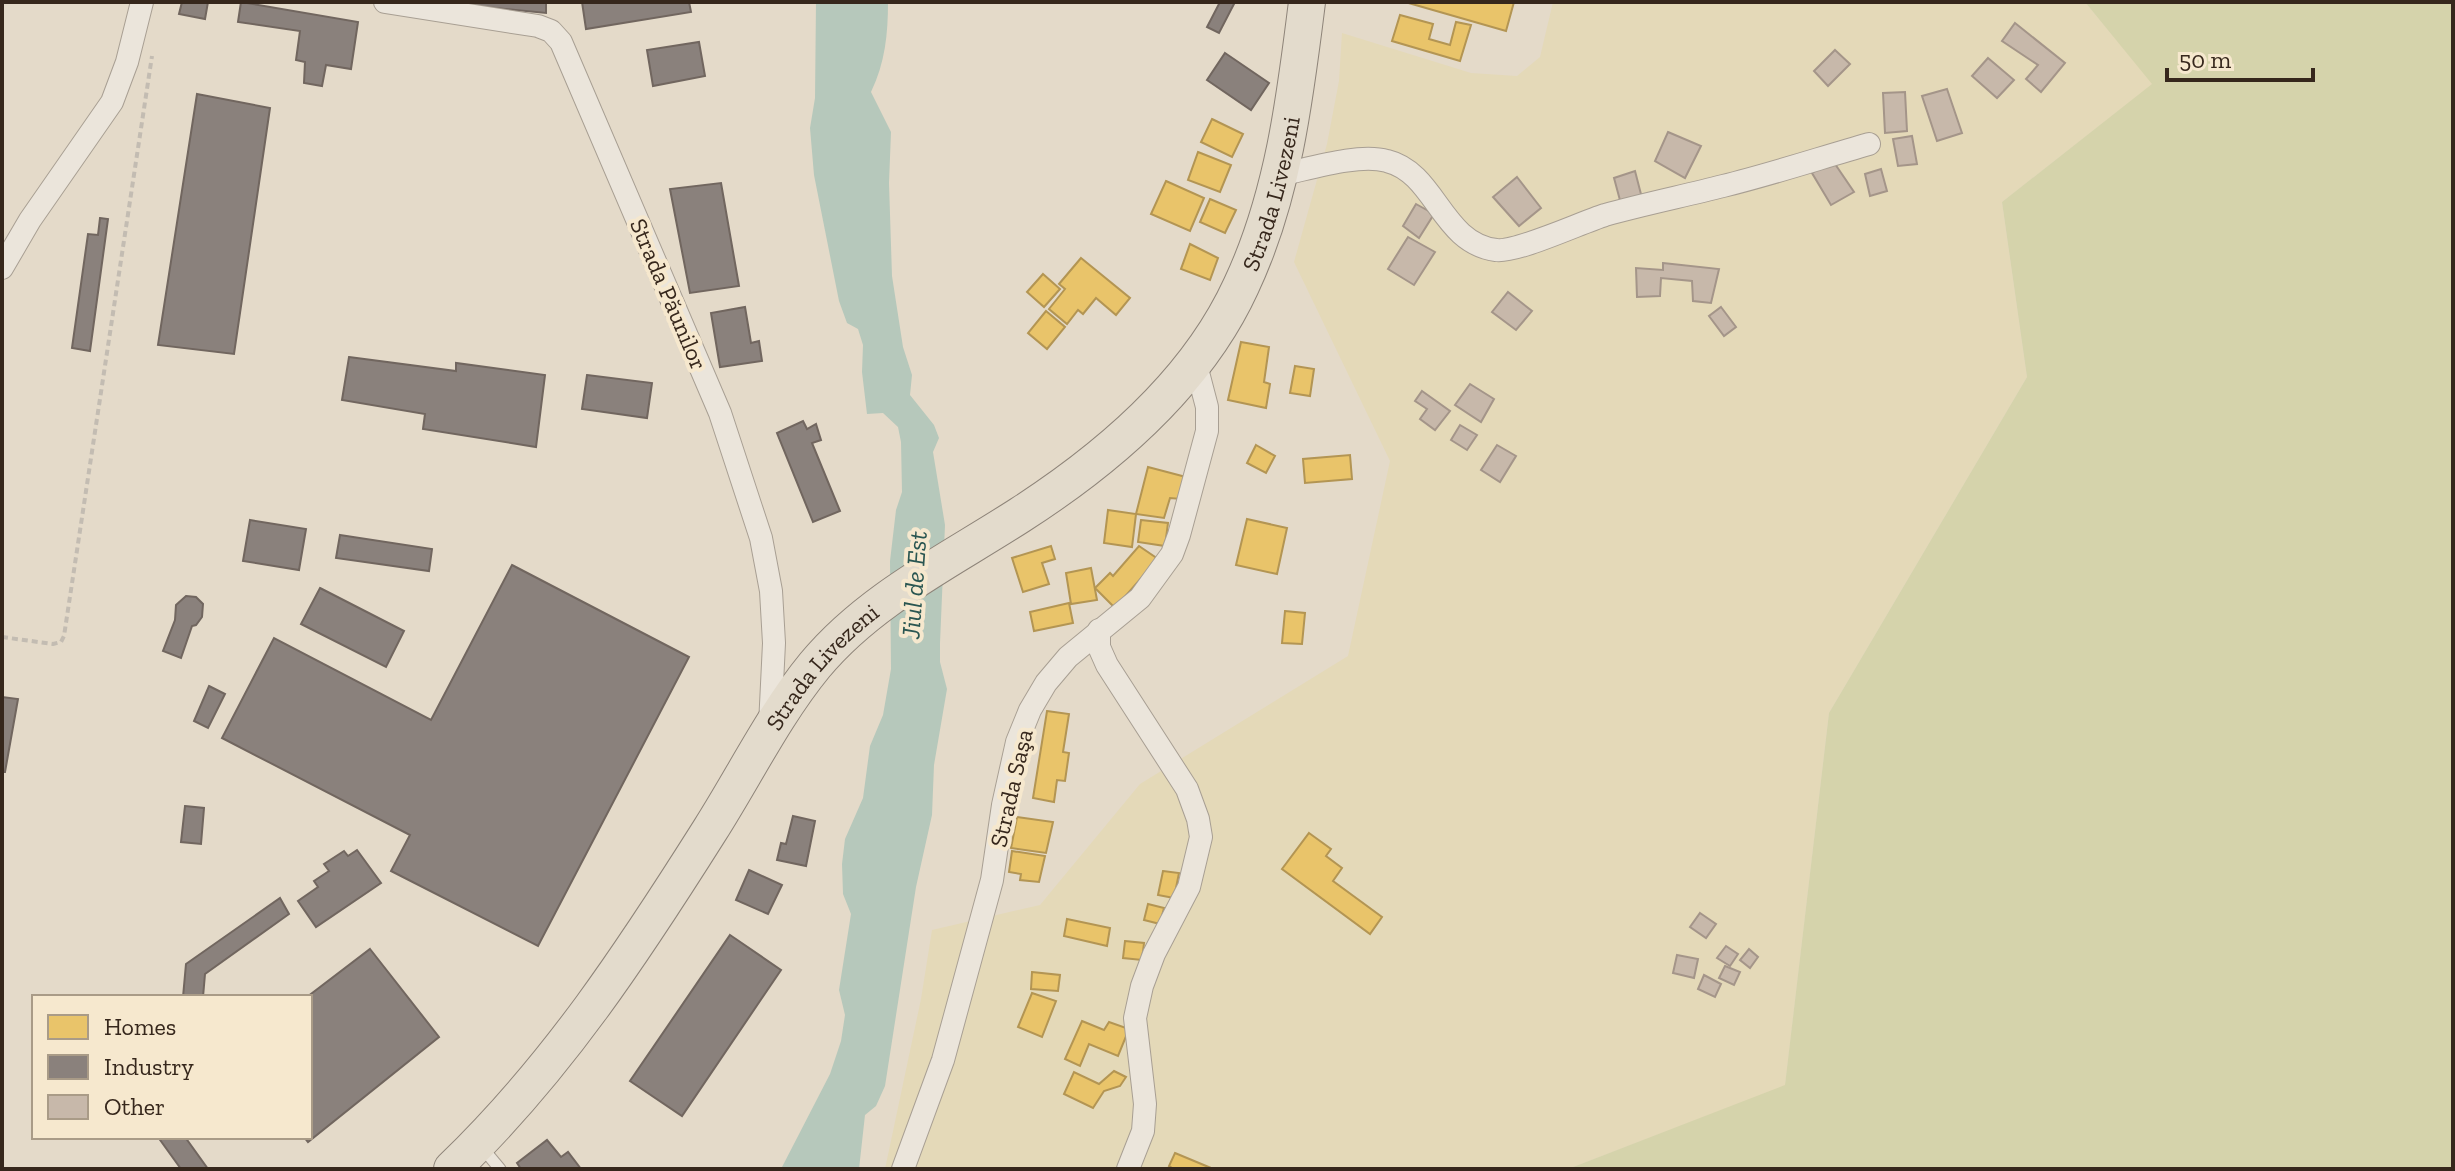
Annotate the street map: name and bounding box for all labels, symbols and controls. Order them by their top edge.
scale bar [2167,32,2313,82]
text: 50 m [2179,45,2232,74]
street label: Strada Livezeni [1235,114,1305,275]
street label: Strada Păunilor [624,214,714,374]
water label: Jiul de Est [894,530,934,641]
street label: Strada Livezeni [759,597,884,735]
street label: Strada Saşa [983,726,1039,850]
legend [32,995,312,1139]
text: Homes [104,1012,176,1041]
text: Industry [104,1052,195,1081]
text: Other [104,1092,165,1121]

